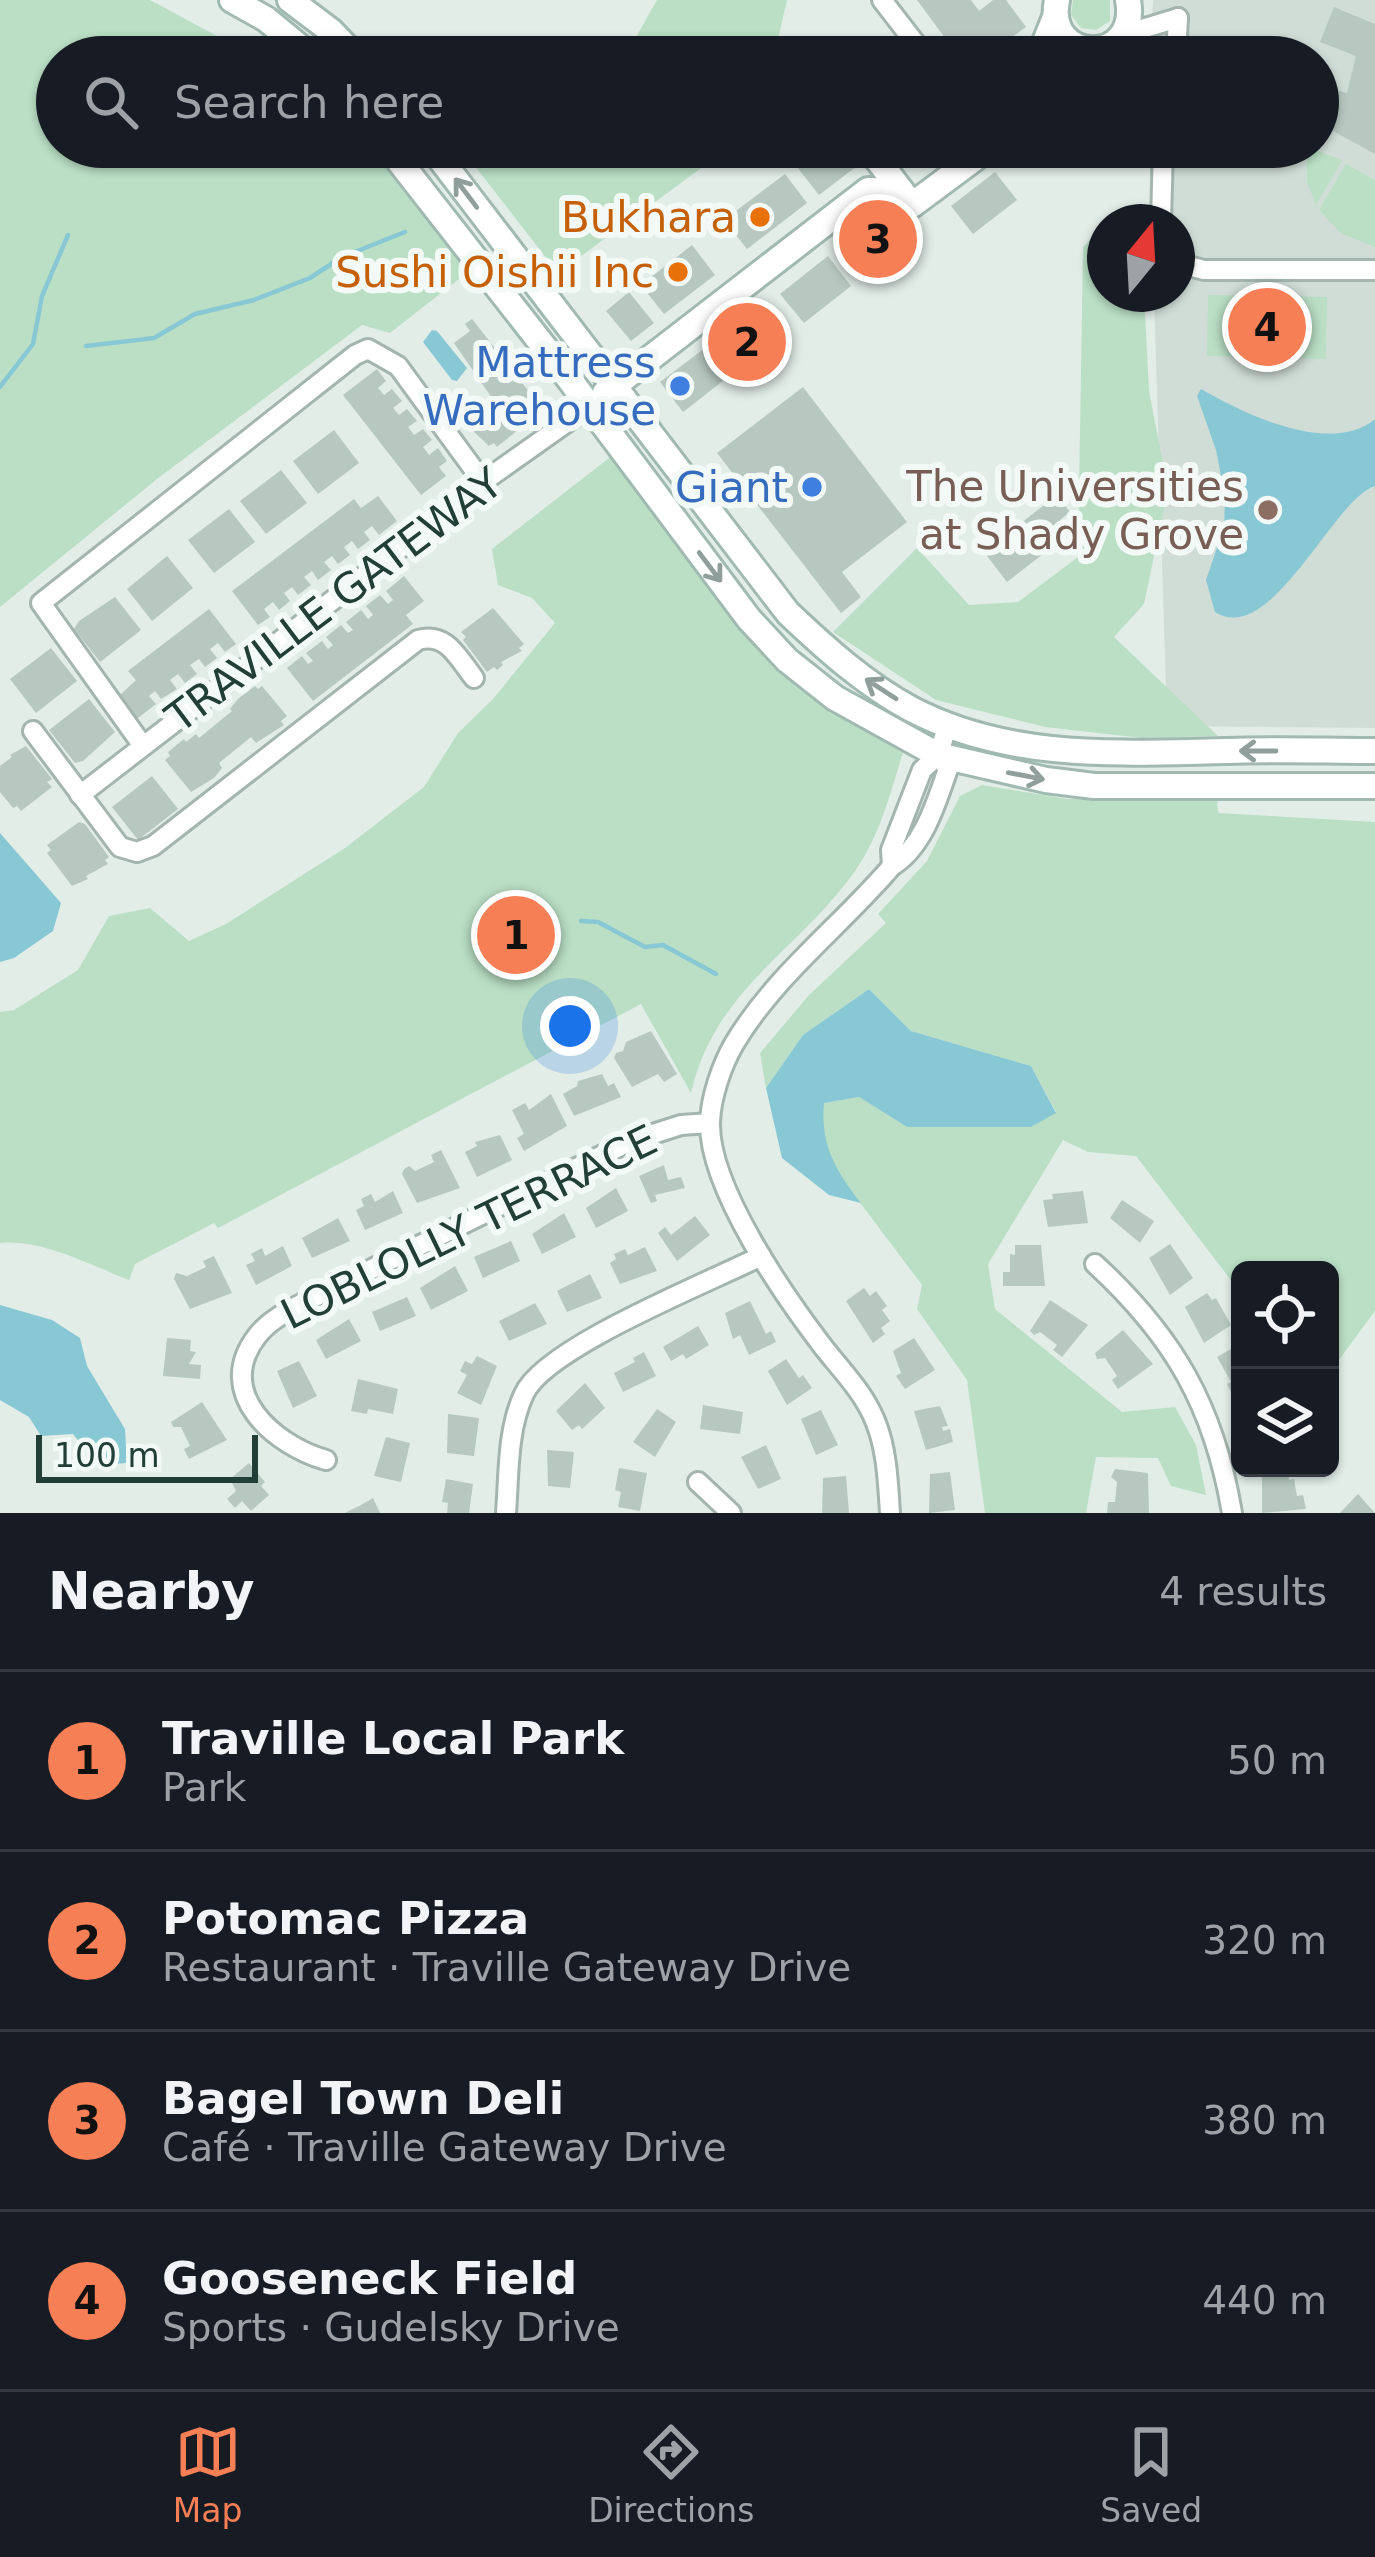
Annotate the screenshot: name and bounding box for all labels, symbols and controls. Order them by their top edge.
search box [36,36,1339,168]
icon: search [78,69,144,135]
text: Search here [174,76,444,129]
one-way arrow [453,177,480,209]
place label: Bukhara [561,193,736,242]
pin: 3 [839,194,917,284]
marker: Bukhara [747,204,773,230]
north arrow [1087,204,1195,312]
place label: Sushi Oishii Inc [335,248,654,297]
marker: Sushi Oishii Inc [665,259,691,285]
pin: 4 [1228,282,1306,372]
pin: 2 [708,297,786,387]
place label: Mattress Warehouse [423,338,656,435]
marker: Mattress Warehouse [667,373,693,399]
street label: TRAVILLE GATEWAY [156,458,512,743]
place label: The Universities at Shady Grove [905,462,1244,559]
place label: Giant [675,463,788,512]
marker: Giant [799,474,825,500]
marker: The Universities at Shady Grove [1255,497,1281,523]
one-way arrow [697,550,723,583]
one-way arrow [865,677,898,701]
one-way arrow [1239,739,1278,762]
one-way arrow [1006,766,1045,788]
pin: 1 [477,890,555,980]
your location [540,996,600,1056]
street label: LOBLOLLY TERRACE [273,1115,665,1339]
map controls [1231,1261,1339,1477]
button: locate [1231,1261,1339,1369]
button: layers [1231,1369,1339,1477]
scale bar [36,1429,258,1482]
text: 100 m [54,1436,160,1475]
text: Nearby [48,1562,255,1621]
text: 4 results [1159,1569,1327,1614]
text: Traville Local Park [162,1712,624,1765]
text: 1 [73,1738,101,1783]
text: 50 m [1227,1738,1327,1783]
text: Park [162,1765,246,1810]
text: Potomac Pizza [162,1892,529,1945]
text: 2 [73,1918,101,1963]
text: 320 m [1202,1918,1327,1963]
text: Restaurant · Traville Gateway Drive [162,1945,851,1990]
text: Bagel Town Deli [162,2072,564,2125]
text: 3 [73,2098,101,2143]
text: 380 m [1202,2098,1327,2143]
text: Café · Traville Gateway Drive [162,2125,727,2170]
text: Gooseneck Field [162,2252,577,2305]
text: 4 [73,2278,101,2323]
text: 440 m [1202,2278,1327,2323]
text: Sports · Gudelsky Drive [162,2305,620,2350]
tab: Map [173,2419,243,2530]
tab: Directions [588,2419,754,2530]
tab: Saved [1100,2419,1202,2530]

